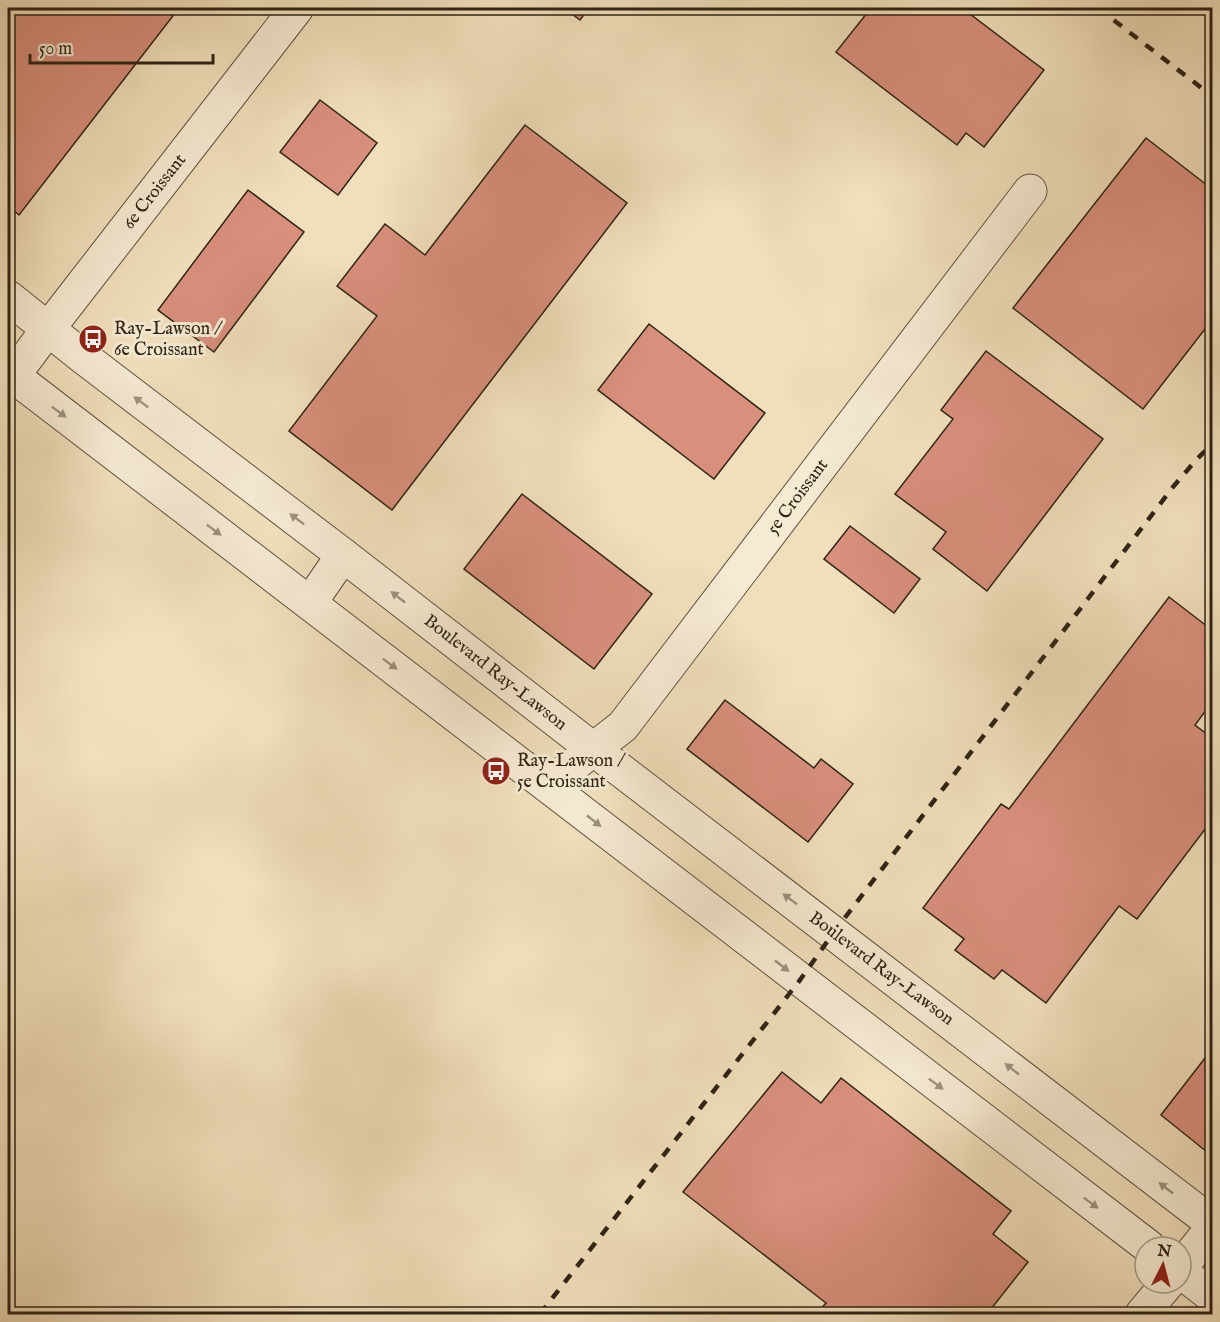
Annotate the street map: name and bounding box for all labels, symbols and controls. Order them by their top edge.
scale bar [30,27,213,65]
text: 50 m [39,38,72,61]
street label: 6e Croissant [118,150,192,234]
place label: Ray-Lawson / 6e Croissant [114,318,223,362]
bus stop icon: Ray-Lawson / 6e Croissant [77,323,109,355]
one-way arrow [134,396,149,408]
one-way arrow [52,405,67,417]
street label: 5e Croissant [762,455,834,539]
one-way arrow [289,514,304,526]
one-way arrow [206,524,222,536]
one-way arrow [390,591,406,604]
street label: Boulevard Ray-Lawson [419,610,572,736]
one-way arrow [382,658,398,671]
place label: Ray-Lawson / 5e Croissant [517,750,626,794]
bus stop icon: Ray-Lawson / 5e Croissant [480,755,512,787]
one-way arrow [586,815,602,827]
one-way arrow [782,893,798,905]
street label: Boulevard Ray-Lawson [804,907,959,1031]
one-way arrow [773,960,789,972]
one-way arrow [1004,1063,1019,1075]
one-way arrow [929,1078,944,1090]
one-way arrow [1158,1181,1174,1194]
one-way arrow [1083,1197,1099,1209]
north arrow [1133,1235,1193,1295]
text: N [1155,1241,1172,1263]

